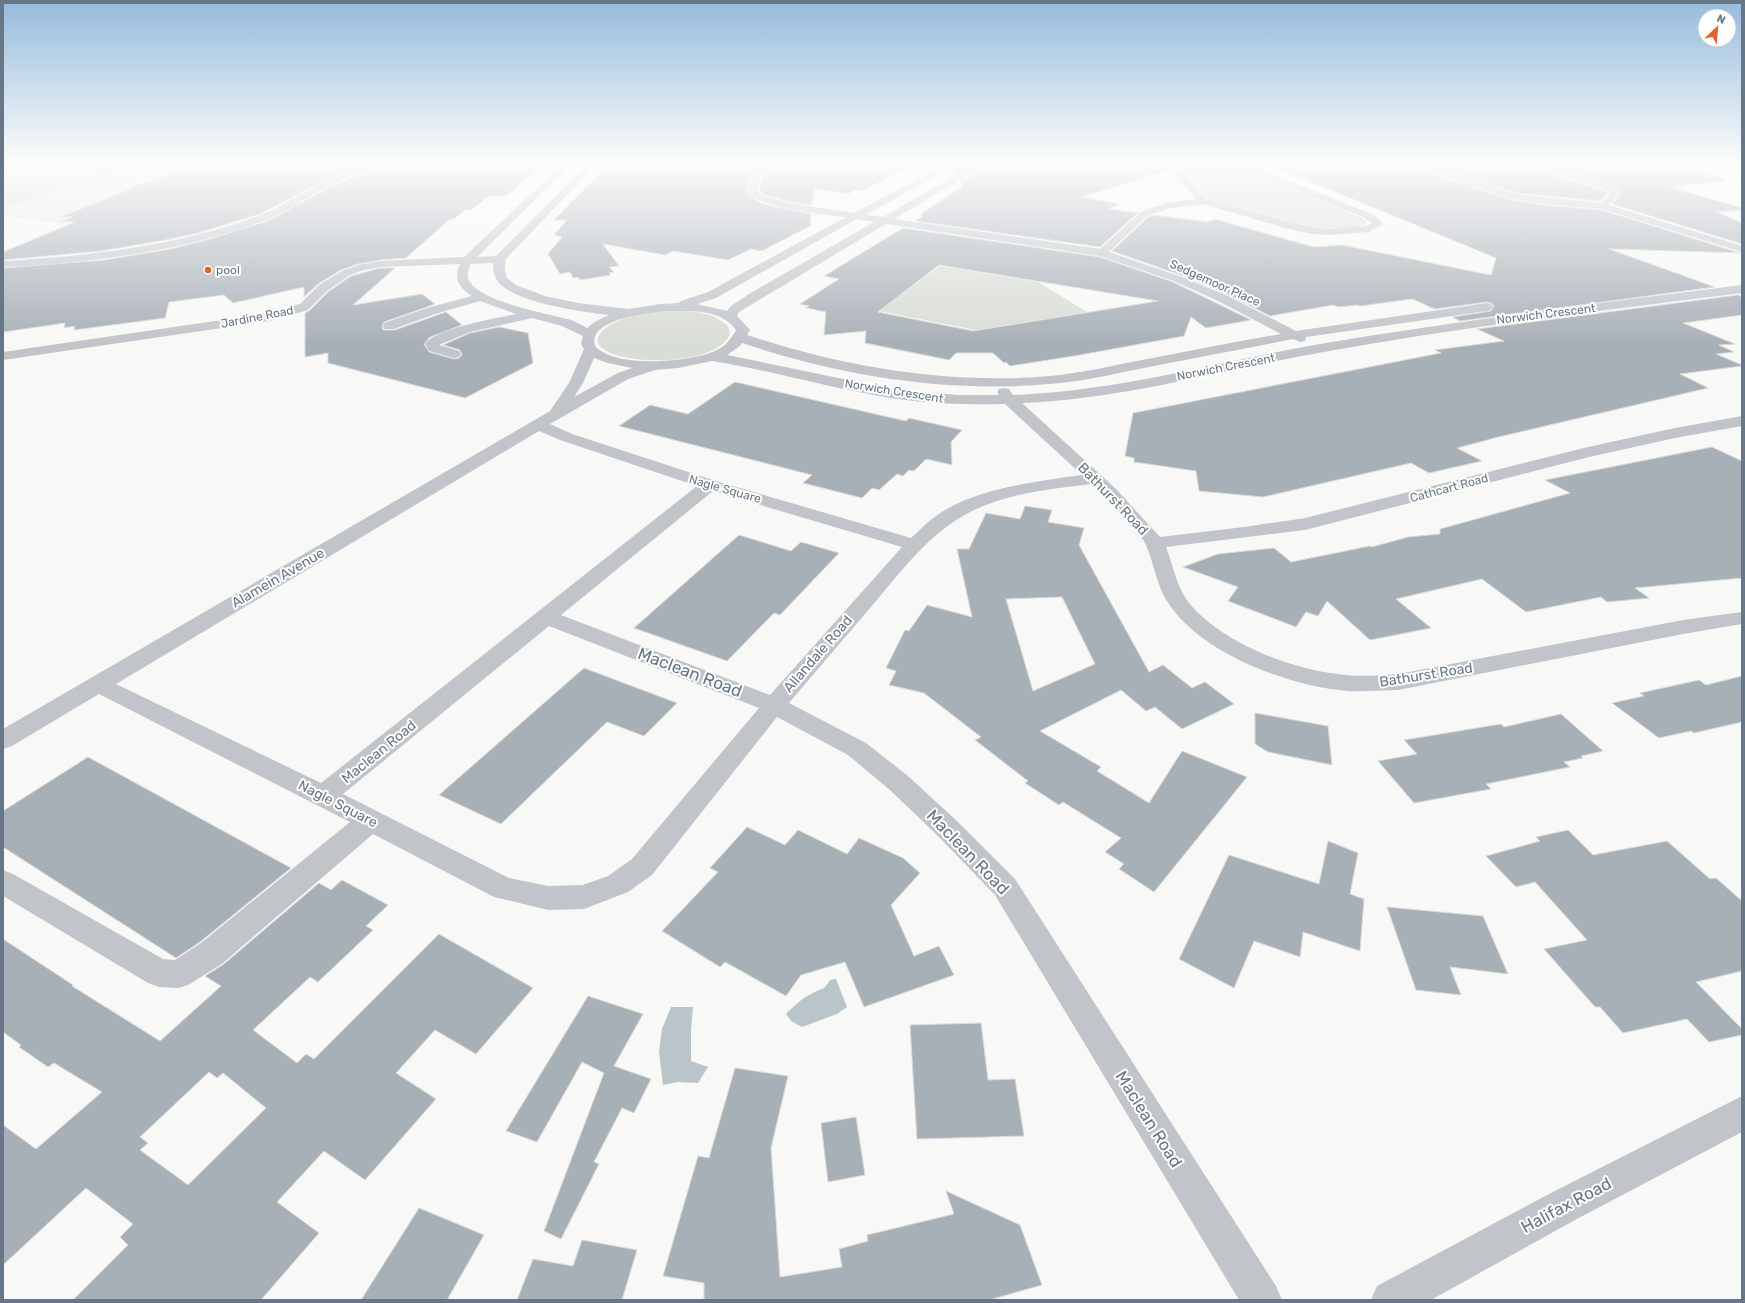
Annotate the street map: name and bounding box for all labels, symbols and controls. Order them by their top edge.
north arrow [1697,8,1737,48]
text: N [1715,12,1728,27]
street label: Sedgemoor Place [1168,257,1263,309]
place label: pool [216,263,240,277]
marker: pool [203,265,213,275]
street label: Norwich Crescent [1496,301,1597,327]
street label: Jardine Road [219,303,295,331]
street label: Norwich Crescent [1176,351,1277,383]
street label: Norwich Crescent [844,376,945,406]
street label: Bathurst Road [1074,459,1152,539]
street label: Cathcart Road [1408,471,1490,505]
street label: Nagle Square [687,472,763,506]
street label: Alamein Avenue [228,544,328,612]
street label: Allandale Road [780,612,856,696]
street label: Maclean Road [635,643,745,701]
street label: Bathurst Road [1378,659,1474,691]
street label: Maclean Road [338,717,420,787]
street label: Nagle Square [296,777,381,831]
street label: Maclean Road [923,805,1013,899]
street label: Maclean Road [1111,1067,1187,1171]
street label: Halifax Road [1518,1173,1614,1237]

